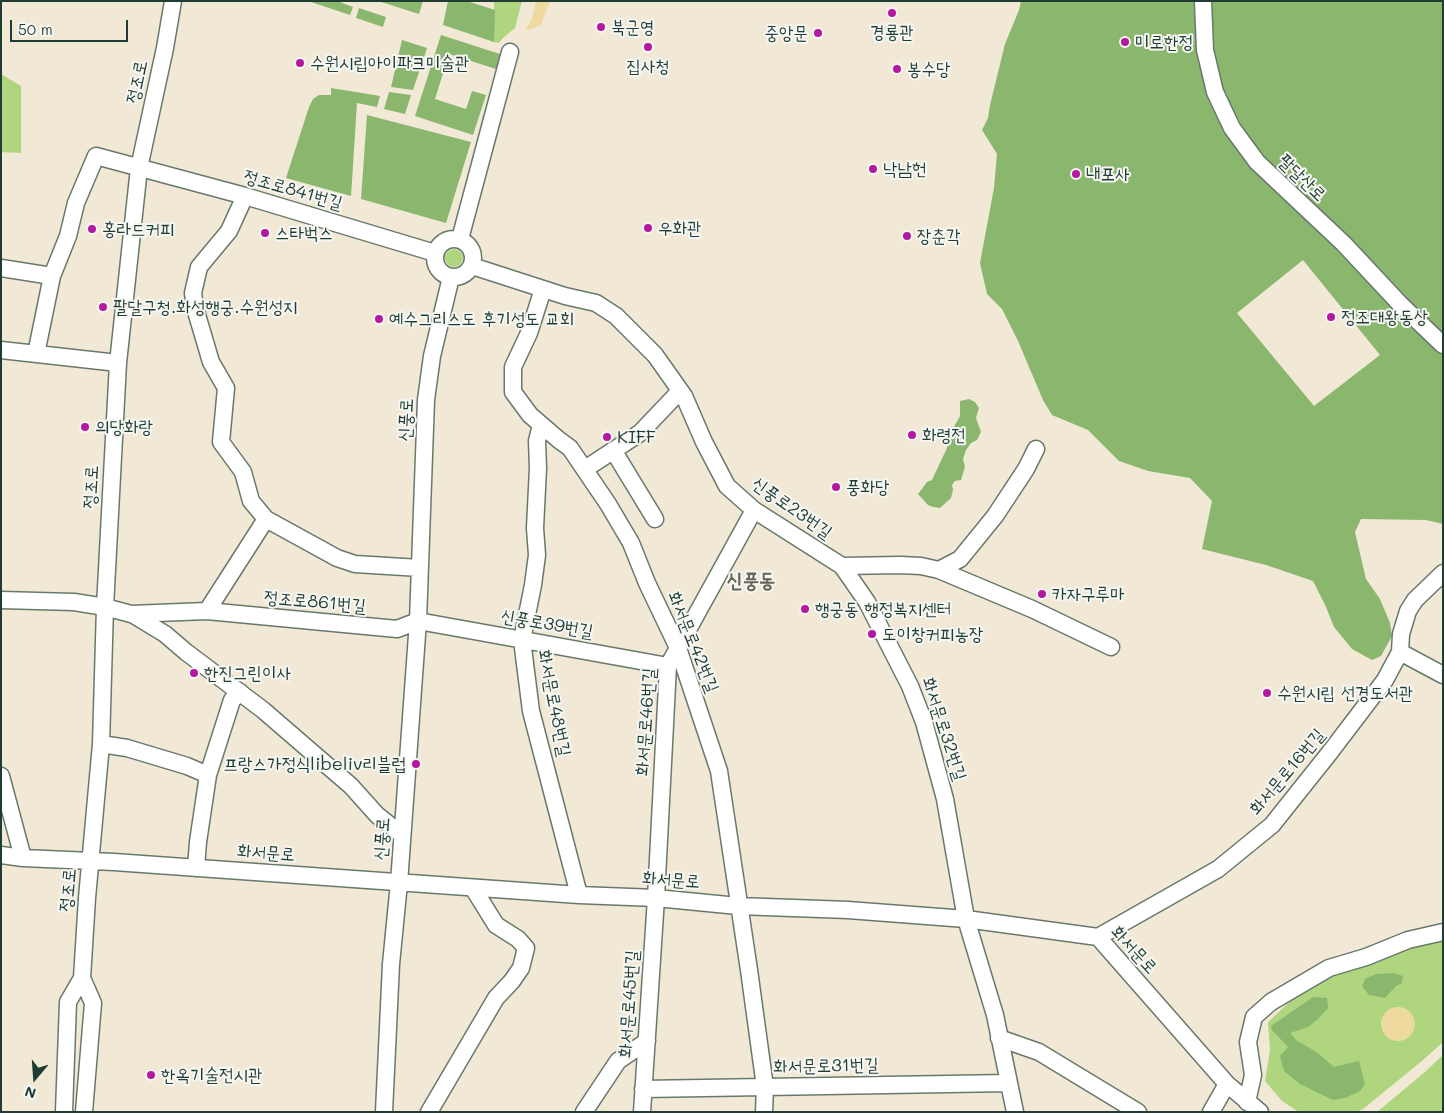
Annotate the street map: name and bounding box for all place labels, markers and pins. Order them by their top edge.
marker: 경룡관 [886,7,898,19]
place label: 북군영 [611,16,654,38]
marker: 북군영 [595,21,607,33]
place label: 경룡관 [870,21,914,43]
place label: 중앙문 [765,22,808,44]
marker: 중앙문 [812,27,824,39]
place label: 미로한정 [1135,31,1193,53]
marker: 미로한정 [1119,36,1131,48]
marker: 집사청 [642,41,654,53]
place label: 수원시립아이파크미술관 [310,52,469,74]
place label: 집사청 [626,55,670,77]
marker: 수원시립아이파크미술관 [294,57,306,69]
place label: 봉수당 [907,58,950,80]
marker: 봉수당 [891,63,903,75]
place label: 낙남헌 [883,158,926,180]
marker: 낙남헌 [867,163,879,175]
place label: 내포사 [1086,163,1129,185]
marker: 내포사 [1070,168,1082,180]
place label: 우화관 [658,217,701,239]
place label: 홍라드커피 [102,218,174,240]
place label: 스타벅스 [275,222,333,244]
marker: 우화관 [642,222,654,234]
marker: 홍라드커피 [86,223,98,235]
place label: 장춘각 [917,225,960,247]
marker: 스타벅스 [259,227,271,239]
marker: 장춘각 [901,230,913,242]
place label: 팔달구청.화성행궁.수원성지 [113,296,297,318]
marker: 팔달구청.화성행궁.수원성지 [97,301,109,313]
place label: 정조대왕동상 [1341,306,1428,328]
place label: 예수그리스도 후기성도 교회 [389,308,574,330]
marker: 정조대왕동상 [1325,311,1337,323]
marker: 예수그리스도 후기성도 교회 [373,313,385,325]
place label: 의당화랑 [95,416,153,438]
marker: 의당화랑 [79,421,91,433]
place label: 화령전 [922,424,965,446]
place label: KIFF [617,426,656,448]
marker: 화령전 [906,429,918,441]
marker: KIFF [601,431,613,443]
place label: 풍화당 [846,476,889,498]
marker: 풍화당 [830,481,842,493]
place label: 카자구루마 [1052,583,1124,605]
marker: 카자구루마 [1036,588,1048,600]
place label: 행궁동 행정복지센터 [815,598,951,620]
marker: 행궁동 행정복지센터 [799,603,811,615]
place label: 도이창커피농장 [882,623,983,645]
marker: 도이창커피농장 [866,628,878,640]
place label: 한진그린이사 [204,662,291,684]
marker: 한진그린이사 [188,667,200,679]
place label: 수원시립 선경도서관 [1277,682,1413,704]
marker: 수원시립 선경도서관 [1261,687,1273,699]
place label: 프랑스가정식libeliv리블럽 [223,753,406,775]
marker: 프랑스가정식libeliv리블럽 [410,758,422,770]
place label: 한옥기술전시관 [161,1064,262,1086]
marker: 한옥기술전시관 [145,1069,157,1081]

